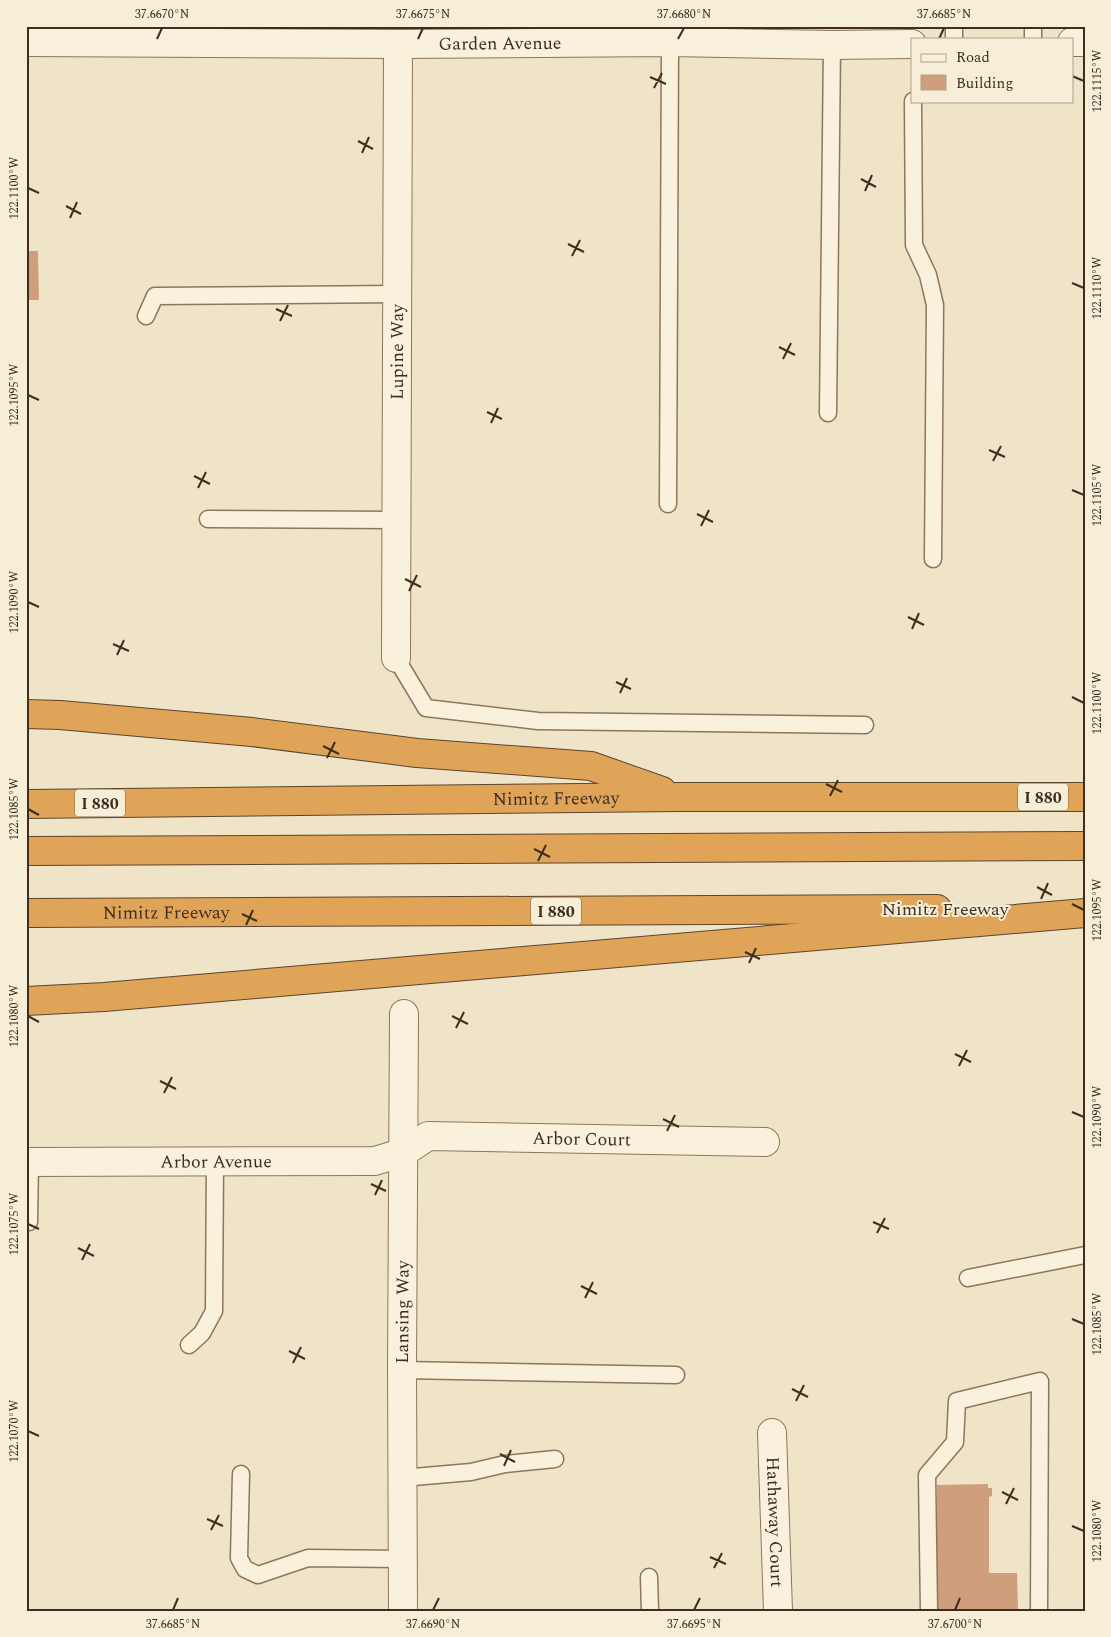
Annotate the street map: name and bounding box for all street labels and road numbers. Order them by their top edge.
street label: Garden Avenue [438,30,562,58]
street label: Lupine Way [384,303,411,400]
road number: I 880 [1018,784,1068,810]
street label: Nimitz Freeway [493,785,621,813]
road number: I 880 [75,790,125,816]
street label: Nimitz Freeway [882,896,1010,923]
road number: I 880 [531,898,581,924]
street label: Nimitz Freeway [103,899,231,927]
street label: Arbor Court [532,1125,631,1154]
street label: Arbor Avenue [160,1148,272,1176]
street label: Lansing Way [389,1259,417,1364]
street label: Hathaway Court [759,1456,790,1588]

